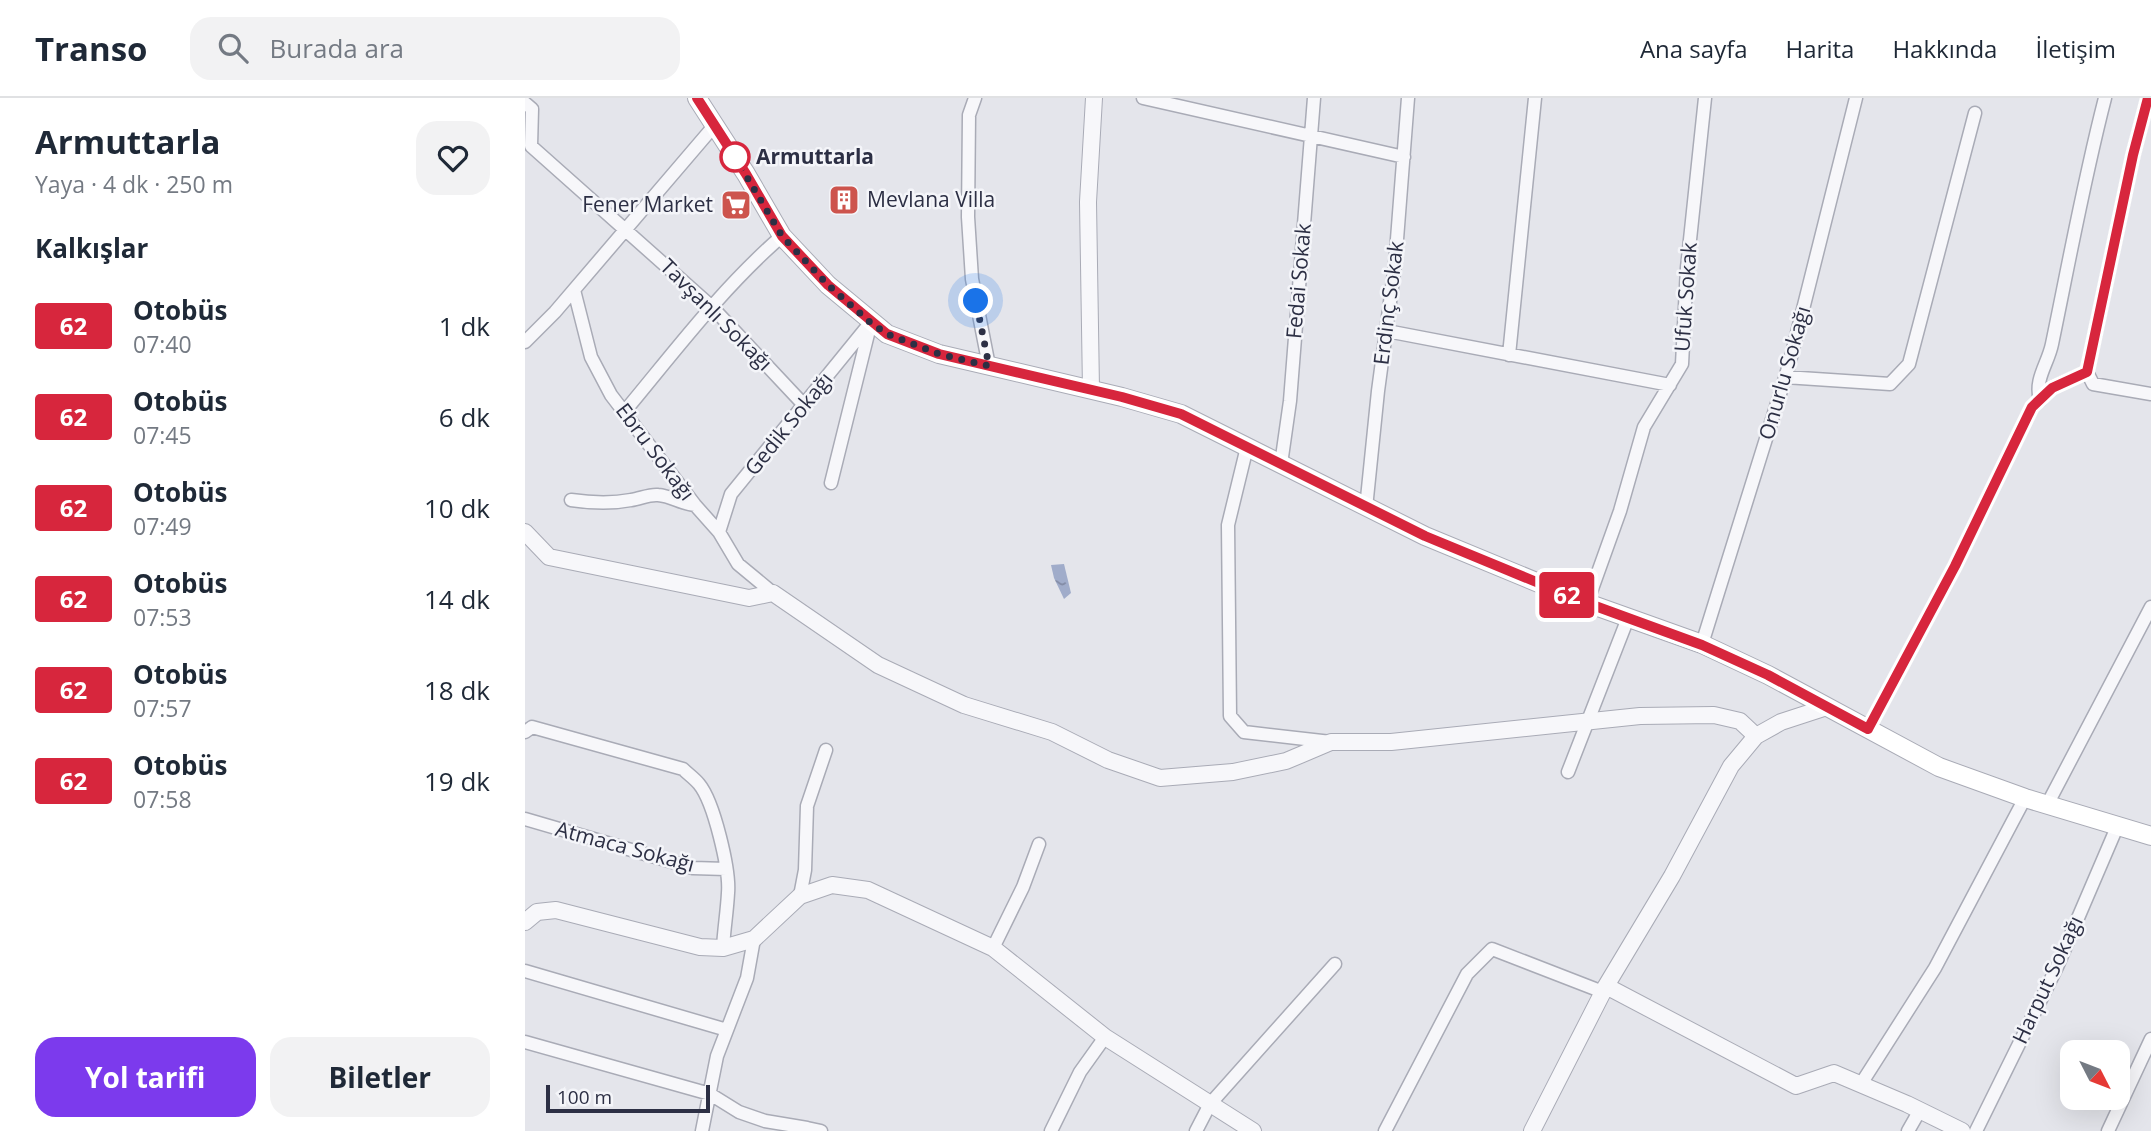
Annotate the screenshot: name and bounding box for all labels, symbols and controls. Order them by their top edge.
search box [190,17,680,80]
text: Transo [35,26,148,71]
icon: search [214,29,252,67]
text: Burada ara [270,30,404,66]
text: Ana sayfa [1640,32,1748,65]
text: Harita [1786,32,1854,65]
text: Hakkında [1892,32,1997,65]
text: İletişim [2035,32,2116,65]
text: Armuttarla [35,119,220,164]
button: heart [416,121,490,195]
marker: Armuttarla [720,142,750,172]
place label: Armuttarla [756,142,874,170]
text: Yaya · 4 dk · 250 m [35,168,233,200]
building icon: Mevlana Villa [827,183,861,217]
place label: Mevlana Villa [867,185,995,213]
supermarket icon: Fener Market [719,188,753,222]
place label: Fener Market [582,190,713,218]
street label: Fedai Sokak [1279,222,1317,340]
text: Kalkışlar [35,230,148,266]
street label: Erdinç Sokak [1367,239,1410,366]
street label: Ufuk Sokak [1667,241,1703,353]
street label: Tavşanlı Sokağı [655,252,779,376]
your location [958,283,993,318]
text: Otobüs [133,292,228,328]
street label: Onurlu Sokağı [1752,303,1816,443]
text: 1 dk [439,308,490,344]
text: 62 [60,309,87,342]
text: 07:40 [133,328,192,360]
street label: Gedik Sokağı [738,366,839,481]
text: Otobüs [133,383,228,419]
street label: Ebru Sokağı [610,397,702,506]
text: 6 dk [439,399,490,435]
text: 62 [60,400,87,433]
text: 07:45 [133,419,192,451]
text: Otobüs [133,474,228,510]
text: 10 dk [424,490,490,526]
text: 62 [60,491,87,524]
text: 07:49 [133,510,192,542]
text: Otobüs [133,565,228,601]
line badge: 62 [1535,572,1599,618]
text: 62 [1553,578,1581,611]
text: 14 dk [424,581,490,617]
text: 62 [60,582,87,615]
text: 07:53 [133,601,192,633]
text: Otobüs [133,656,228,692]
text: 18 dk [424,672,490,708]
text: 62 [60,673,87,706]
text: 07:57 [133,692,192,724]
text: Otobüs [133,747,228,783]
text: 19 dk [424,763,490,799]
text: 62 [60,764,87,797]
text: 07:58 [133,783,192,815]
street label: Atmaca Sokağı [553,814,698,878]
street label: Harput Sokağı [2005,911,2089,1048]
button: Yol tarifi [35,1037,256,1117]
button: Biletler [270,1037,490,1117]
north arrow [2060,1040,2130,1110]
map controls [2060,1040,2130,1110]
scale bar [546,1082,711,1114]
text: 100 m [557,1084,612,1110]

